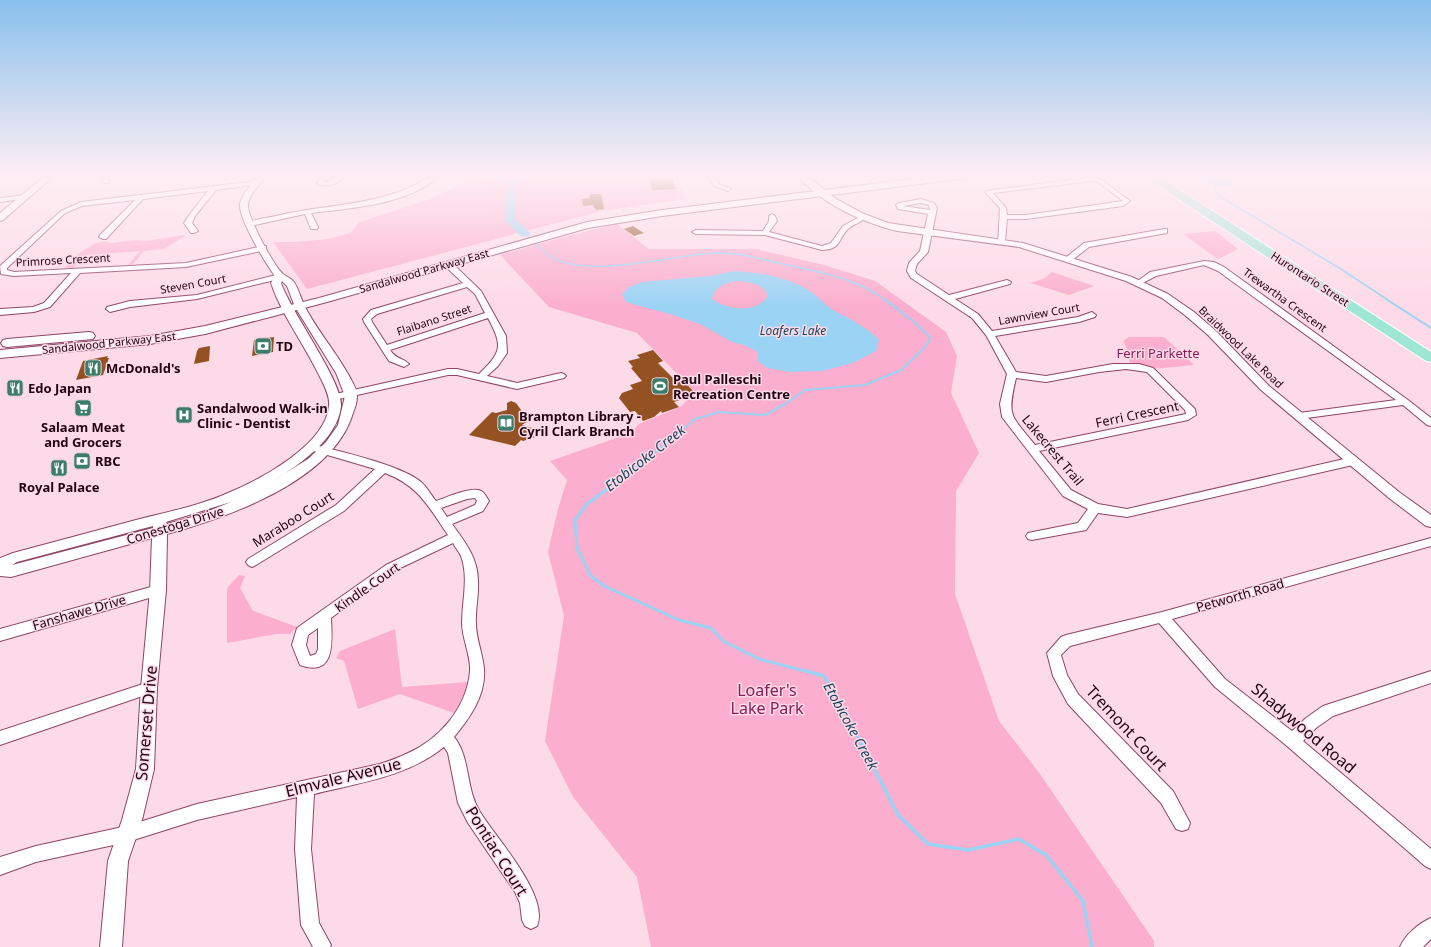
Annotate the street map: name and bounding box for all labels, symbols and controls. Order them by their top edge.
street label: Sandalwood Parkway East [357,245,491,296]
street label: Hurontario Street [1268,248,1352,310]
street label: Primrose Crescent [15,250,111,269]
street label: Trewartha Crescent [1240,264,1330,335]
street label: Steven Court [159,270,227,297]
street label: Lawnview Court [997,299,1081,328]
street label: Flaibano Street [395,300,473,339]
street label: Braidwood Lake Road [1196,302,1287,391]
water label: Loafers Lake [760,322,826,339]
street label: Sandalwood Parkway East [41,328,177,357]
bank icon: TD [253,336,273,356]
place label: TD [276,337,293,355]
park label: Ferri Parkette [1116,344,1200,362]
restaurant icon: McDonald's [83,358,103,378]
place label: McDonald's [106,359,181,377]
place label: Paul Palleschi Recreation Centre [673,370,790,403]
sports icon: Paul Palleschi Recreation Centre [650,376,670,396]
restaurant icon: Edo Japan [5,378,25,398]
place label: Edo Japan [28,379,92,397]
street label: Ferri Crescent [1094,396,1181,432]
supermarket icon: Salaam Meat and Grocers [73,398,93,418]
place label: Sandalwood Walk-in Clinic - Dentist [197,399,328,432]
hospital icon: Sandalwood Walk-in Clinic - Dentist [174,405,194,425]
place label: Brampton Library - Cyril Clark Branch [519,407,641,440]
street label: Lakecrest Trail [1018,411,1088,489]
library icon: Brampton Library - Cyril Clark Branch [496,413,516,433]
place label: Salaam Meat and Grocers [41,418,125,451]
water label: Etobicoke Creek [600,419,690,495]
bank icon: RBC [72,451,92,471]
place label: RBC [95,452,121,470]
restaurant icon: Royal Palace [49,458,69,478]
place label: Royal Palace [19,478,100,496]
street label: Maraboo Court [249,487,337,551]
street label: Conestoga Drive [124,502,226,548]
street label: Kindle Court [331,558,403,616]
street label: Petworth Road [1194,574,1286,616]
street label: Fanshawe Drive [30,590,128,634]
street label: Somerset Drive [130,665,162,781]
street label: Shadywood Road [1247,678,1361,778]
park label: Loafer's Lake Park [731,679,804,719]
water label: Etobicoke Creek [820,679,884,774]
street label: Tremont Court [1081,680,1173,776]
street label: Elmvale Avenue [283,752,403,802]
street label: Pontiac Court [461,802,533,900]

